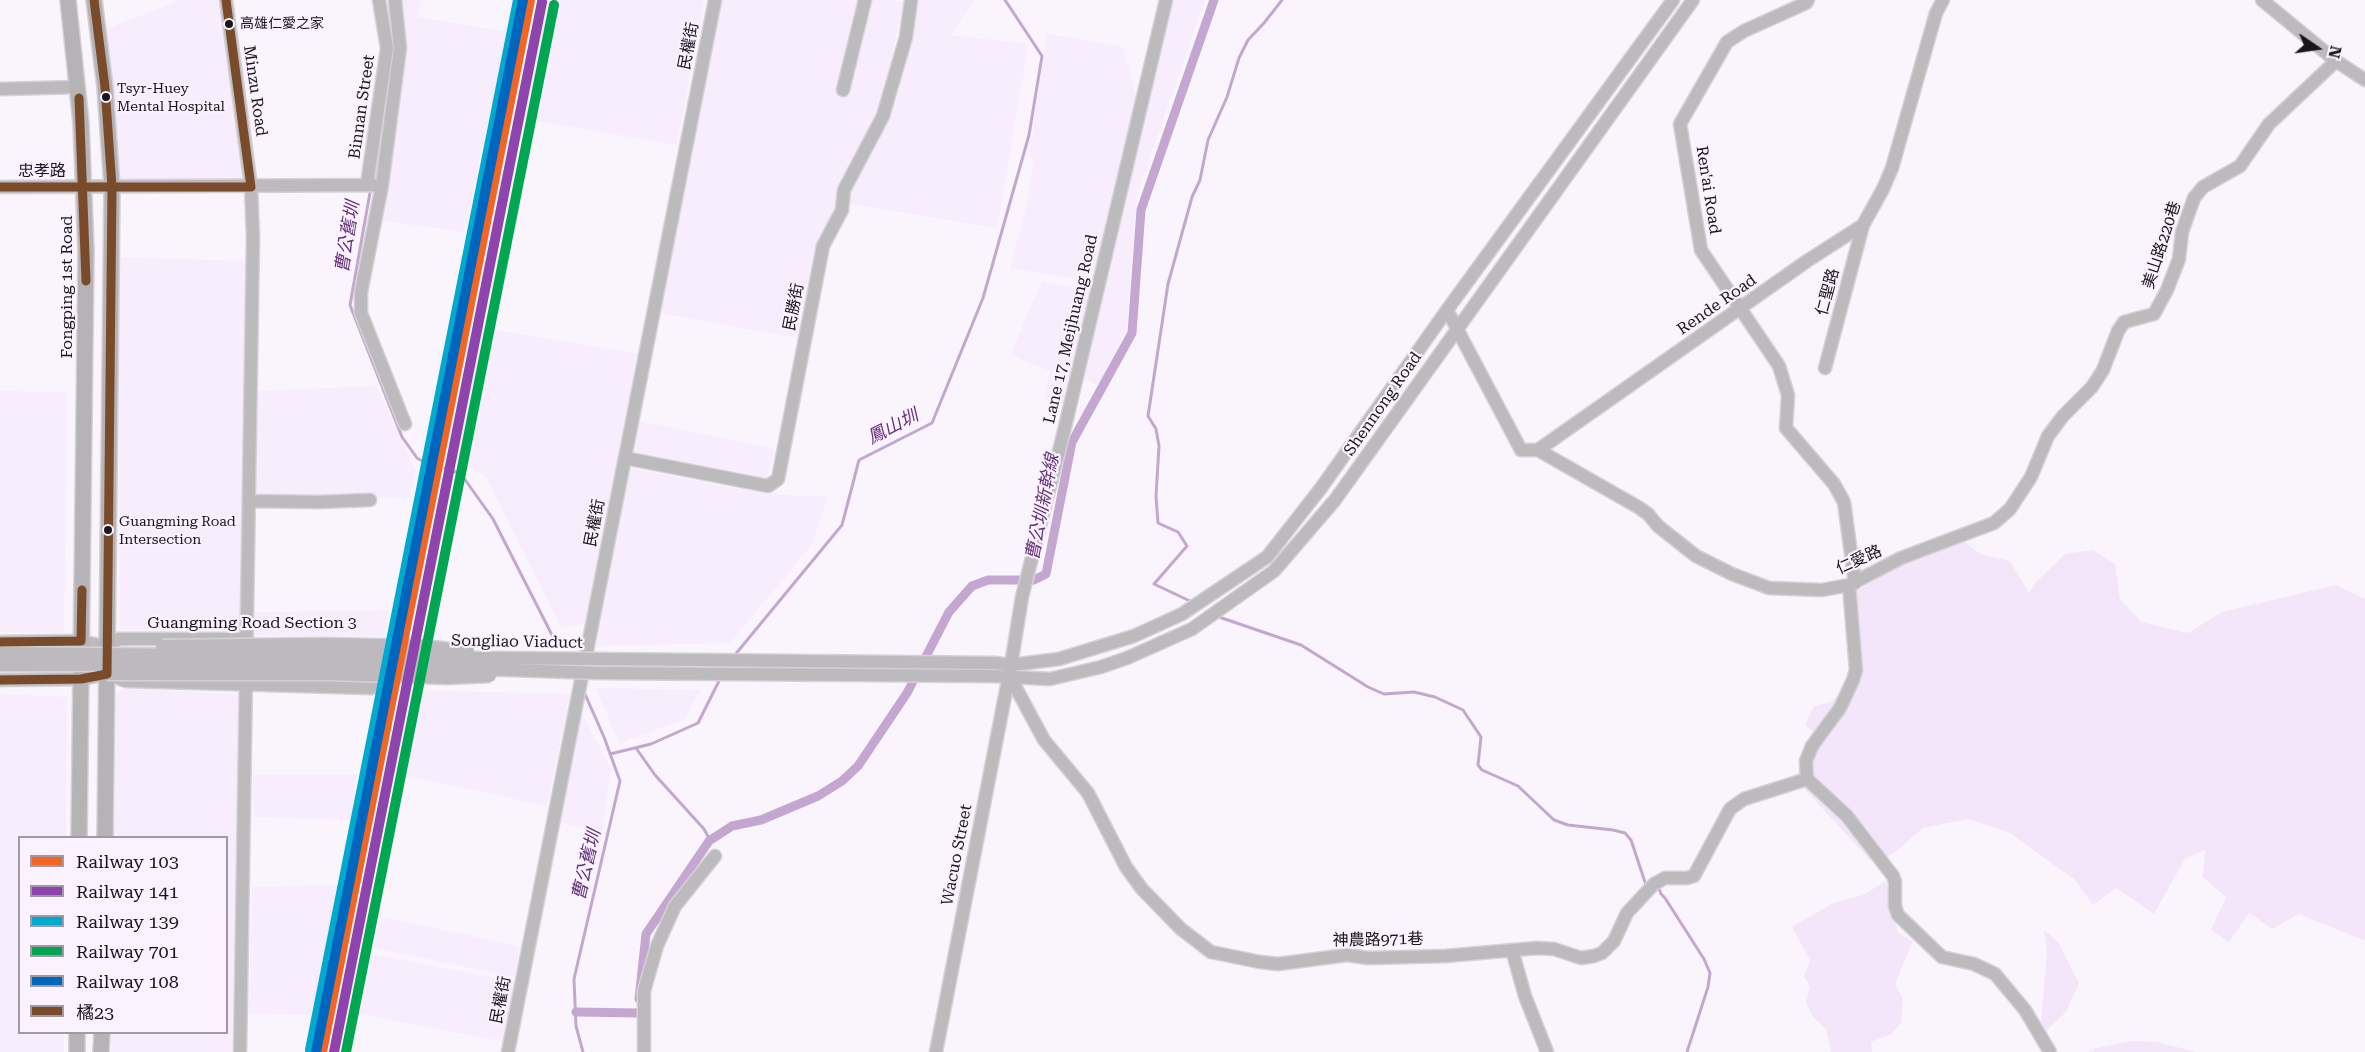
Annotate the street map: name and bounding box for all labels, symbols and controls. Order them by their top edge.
place label: 高雄仁愛之家 [240,16,324,32]
marker: 高雄仁愛之家 [223,18,235,30]
north arrow [2287,18,2347,78]
street label: 民權街 [675,21,703,71]
street label: Minzu Road [239,44,271,138]
text: N [2324,44,2346,60]
street label: Binnan Street [345,53,379,161]
place label: Tsyr-Huey Mental Hospital [117,81,225,114]
marker: Tsyr-Huey Mental Hospital [100,91,112,103]
street label: Ren'ai Road [1692,144,1724,236]
street label: 忠孝路 [18,161,66,181]
street label: 美山路220巷 [2139,199,2185,291]
water label: 曹公舊圳 [332,200,364,274]
street label: Fongping 1st Road [57,215,77,359]
street label: Lane 17, Meijhuang Road [1040,233,1102,425]
street label: 仁聖路 [1813,266,1843,318]
street label: Rende Road [1674,271,1760,339]
street label: 民勝街 [780,282,808,332]
street label: Shennong Road [1340,348,1426,460]
water label: 鳳山圳 [864,405,922,449]
water label: 曹公圳新幹線 [1022,452,1064,562]
street label: 民權街 [581,498,609,548]
place label: Guangming Road Intersection [119,514,236,546]
marker: Guangming Road Intersection [102,524,114,536]
street label: 仁愛路 [1833,541,1885,579]
street label: Guangming Road Section 3 [147,613,357,633]
street label: Songliao Viaduct [451,631,583,653]
street label: Wacuo Street [938,803,976,907]
water label: 曹公舊圳 [568,827,606,903]
legend [18,836,228,1034]
text: Railway 103 [76,851,179,872]
text: Railway 141 [76,881,179,902]
text: Railway 139 [76,911,179,932]
street label: 神農路971巷 [1332,930,1424,950]
text: Railway 701 [76,941,179,962]
text: Railway 108 [76,971,179,992]
street label: 民權街 [487,975,515,1025]
text: 橘23 [76,1002,114,1023]

